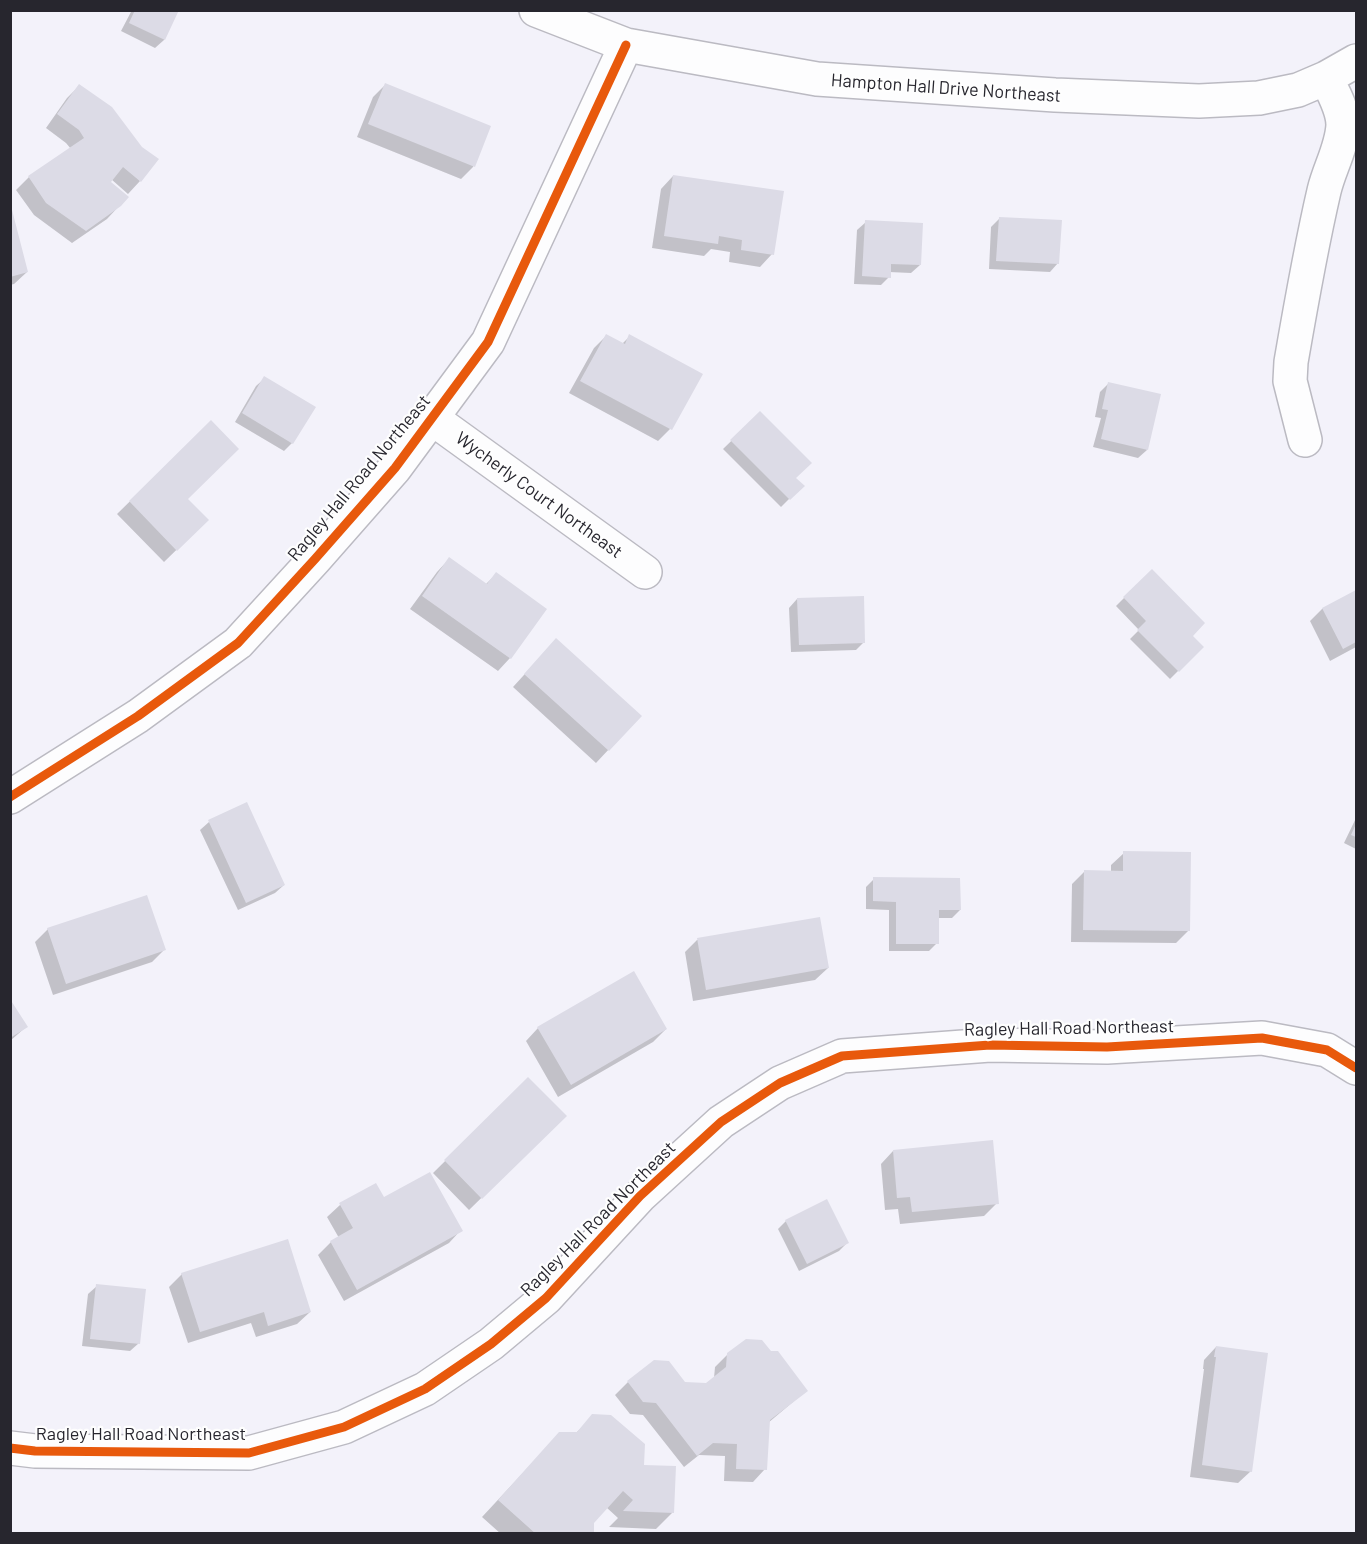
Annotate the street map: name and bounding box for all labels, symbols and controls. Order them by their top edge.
street label: Hampton Hall Drive Northeast [830,69,1062,107]
street label: Ragley Hall Road Northeast [283,391,435,565]
street label: Wycherly Court Northeast [451,427,627,563]
street label: Ragley Hall Road Northeast [964,1015,1174,1041]
street label: Ragley Hall Road Northeast [516,1137,680,1301]
street label: Ragley Hall Road Northeast [36,1423,246,1445]

